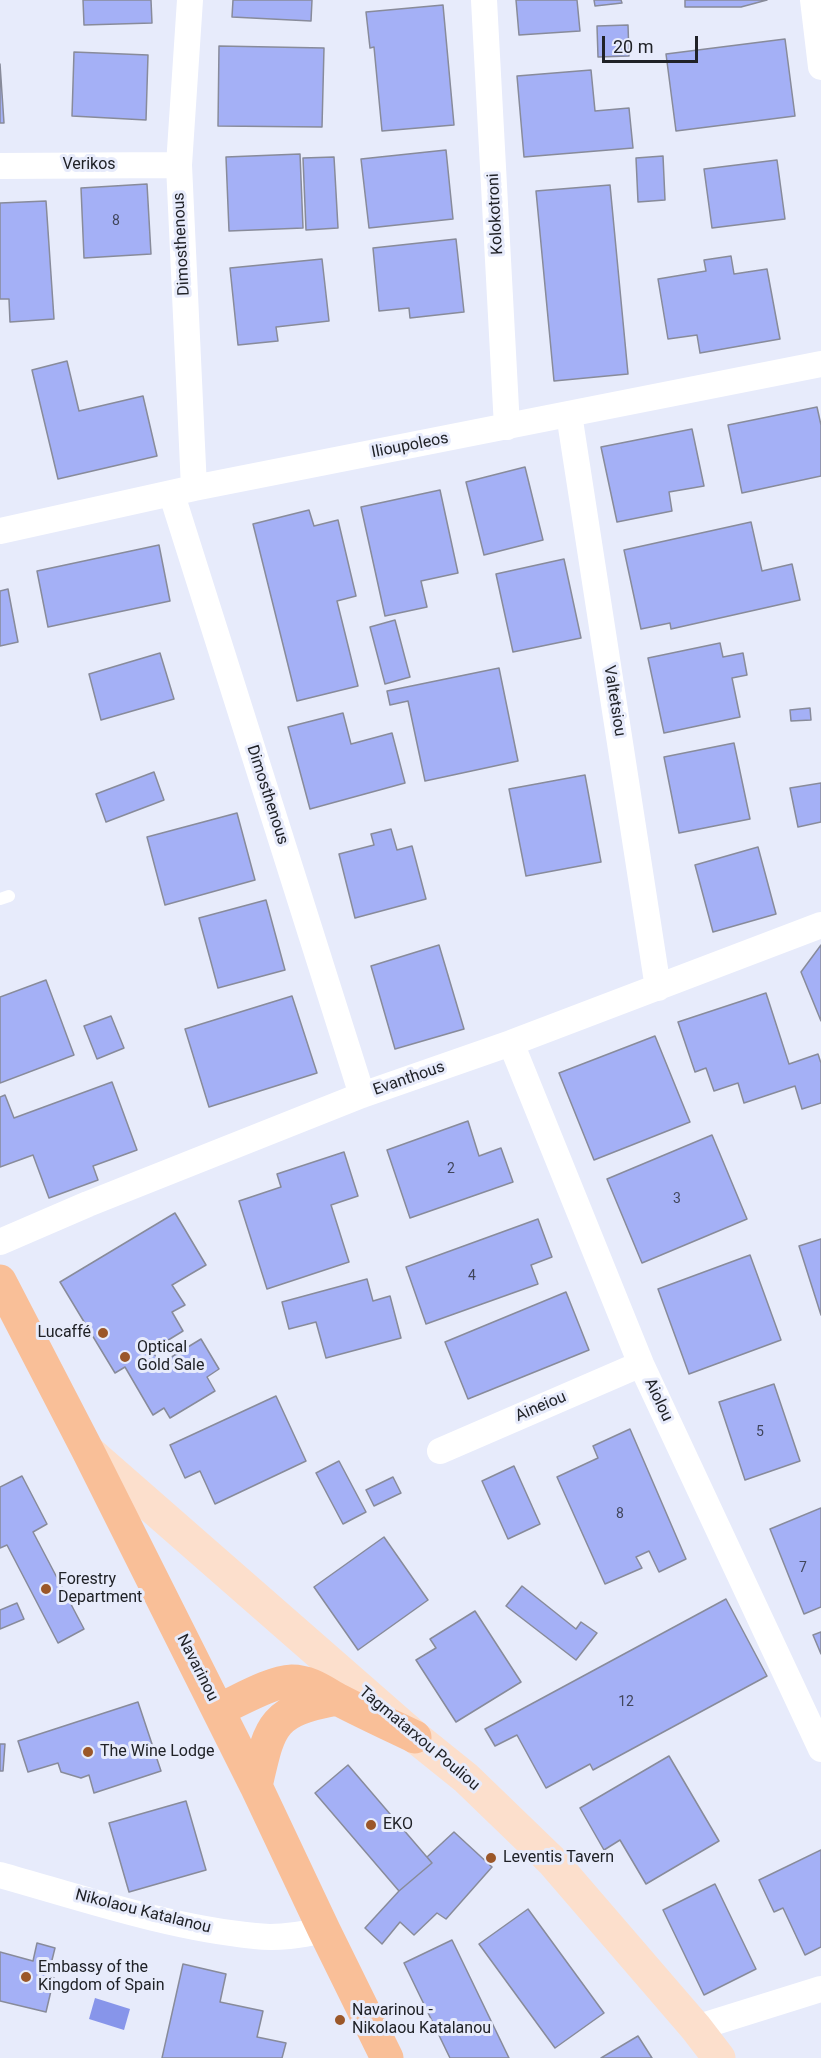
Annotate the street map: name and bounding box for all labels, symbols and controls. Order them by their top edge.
scale bar [605,24,701,62]
text: 20 m [613,36,653,57]
street label: Verikos [62,155,116,175]
street label: Kolokotroni [484,173,508,255]
street label: Dimosthenous [170,192,194,296]
house number: 8 [112,213,120,229]
street label: Ilioupoleos [370,429,450,463]
street label: Valtetsiou [599,664,629,738]
street label: Dimosthenous [242,743,292,847]
street label: Evanthous [371,1058,447,1100]
house number: 2 [447,1161,455,1177]
house number: 3 [673,1191,681,1207]
house number: 4 [468,1268,476,1284]
place label: Lucaffé [37,1323,91,1343]
marker: Lucaffé [96,1326,110,1340]
place label: Optical Gold Sale [137,1338,204,1376]
marker: Optical Gold Sale [118,1350,132,1364]
street label: Aiolou [640,1375,676,1425]
street label: Aineiou [513,1388,569,1426]
house number: 5 [756,1424,764,1440]
house number: 8 [616,1506,624,1522]
house number: 7 [799,1560,807,1576]
place label: Forestry Department [58,1570,142,1608]
marker: Forestry Department [39,1582,53,1596]
street label: Navarinou [172,1631,222,1705]
street label: Tagmatarxou Pouliou [355,1683,483,1795]
house number: 12 [618,1694,634,1710]
place label: The Wine Lodge [100,1742,214,1762]
marker: The Wine Lodge [81,1745,95,1759]
place label: EKO [383,1815,413,1835]
marker: EKO [364,1818,378,1832]
place label: Leventis Tavern [503,1848,614,1868]
marker: Leventis Tavern [484,1851,498,1865]
street label: Nikolaou Katalanou [73,1886,213,1938]
place label: Embassy of the Kingdom of Spain [38,1958,164,1996]
marker: Embassy of the Kingdom of Spain [19,1970,33,1984]
place label: Navarinou - Nikolaou Katalanou [352,2001,491,2039]
marker: Navarinou - Nikolaou Katalanou [333,2013,347,2027]

